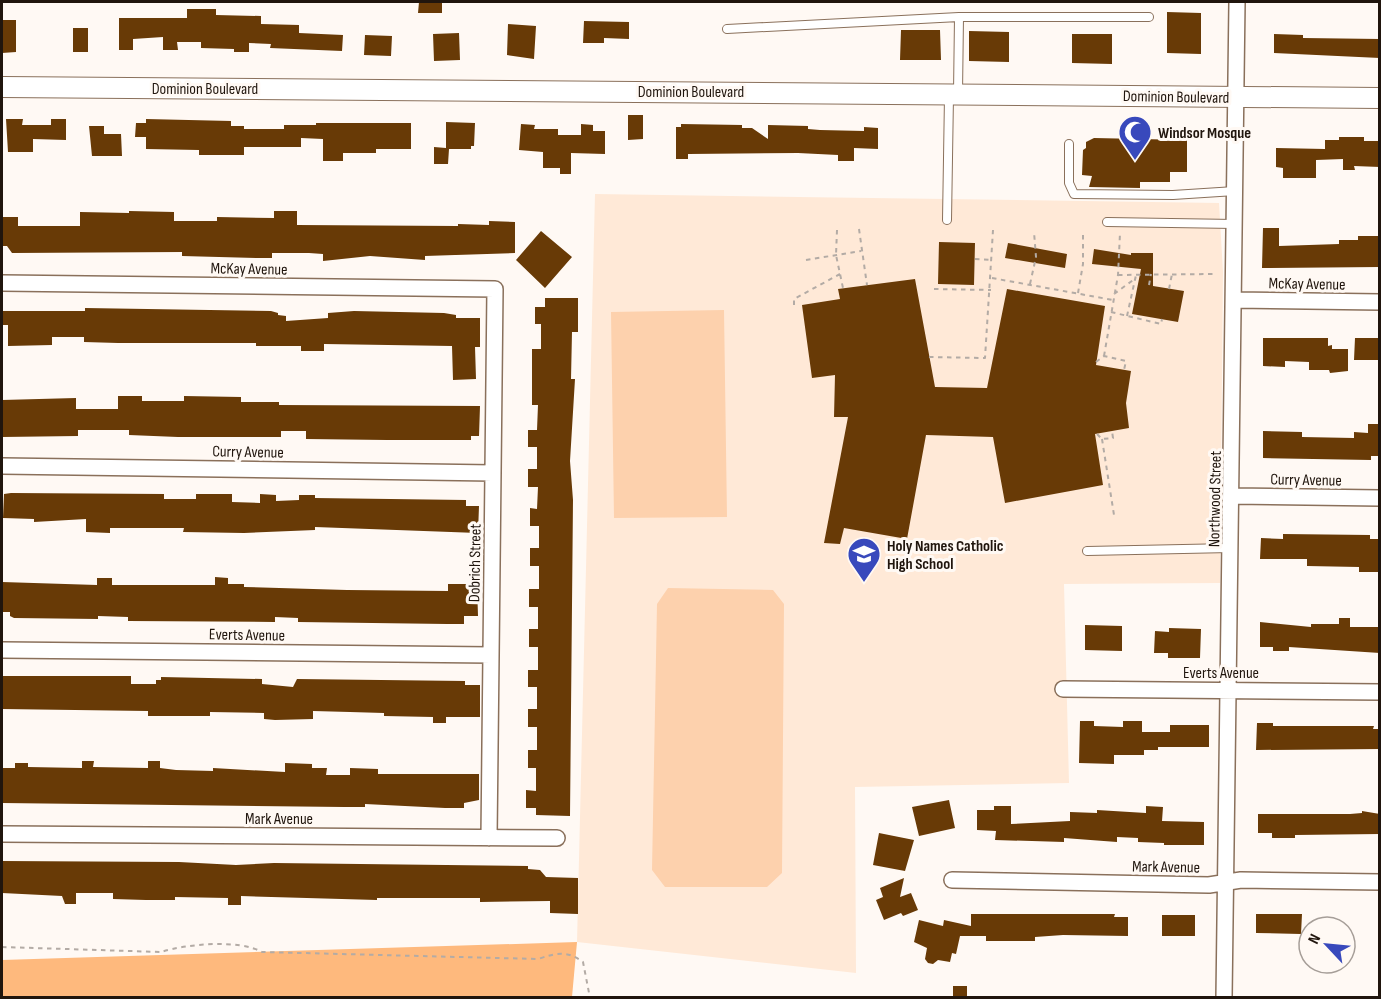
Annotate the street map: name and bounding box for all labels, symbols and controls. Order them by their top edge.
street label: Dominion Boulevard [152,80,258,99]
street label: Dominion Boulevard [638,83,744,102]
street label: Dominion Boulevard [1123,87,1229,108]
mosque icon: Windsor Mosque [1117,114,1153,161]
place label: Windsor Mosque [1158,124,1251,143]
street label: McKay Avenue [210,259,288,280]
street label: McKay Avenue [1268,274,1346,295]
street label: Curry Avenue [212,442,284,463]
street label: Northwood Street [1205,451,1226,547]
street label: Curry Avenue [1270,470,1342,491]
street label: Dobrich Street [465,524,486,602]
school or university icon: Holy Names Catholic High School [846,536,882,583]
place label: Holy Names Catholic High School [887,537,1004,574]
street label: Everts Avenue [209,625,285,646]
street label: Everts Avenue [1183,664,1259,683]
street label: Mark Avenue [245,810,313,829]
street label: Mark Avenue [1132,857,1200,878]
north arrow [1297,915,1357,975]
text: N [1304,931,1325,947]

